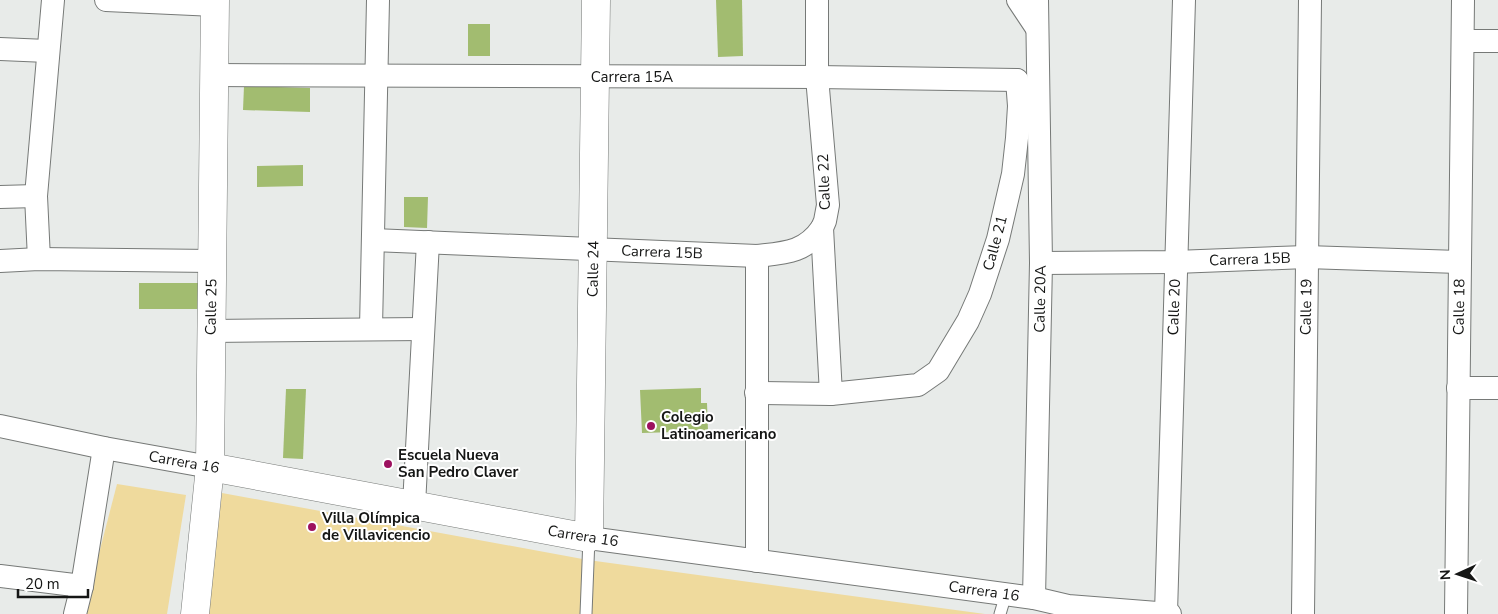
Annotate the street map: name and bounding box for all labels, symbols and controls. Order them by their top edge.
street label: Carrera 15A [591,67,673,87]
street label: Calle 22 [813,153,835,211]
street label: Calle 21 [978,213,1012,273]
street label: Calle 24 [583,241,603,297]
street label: Carrera 15B [621,241,703,263]
street label: Carrera 15B [1209,248,1291,270]
street label: Calle 20A [1029,265,1051,333]
street label: Calle 20 [1163,278,1185,336]
street label: Calle 25 [201,279,221,335]
street label: Calle 19 [1296,279,1316,335]
street label: Calle 18 [1449,279,1469,335]
place label: Colegio Latinoamericano [661,407,777,444]
marker: Colegio Latinoamericano [645,420,657,432]
place label: Escuela Nueva San Pedro Claver [398,445,518,482]
street label: Carrera 16 [147,446,221,478]
marker: Escuela Nueva San Pedro Claver [382,458,394,470]
place label: Villa Olímpica de Villavicencio [321,508,431,545]
marker: Villa Olímpica de Villavicencio [306,521,318,533]
street label: Carrera 16 [546,521,620,551]
north arrow [1433,549,1483,599]
scale bar [18,566,88,598]
text: N [1436,569,1455,580]
text: 20 m [25,574,60,594]
street label: Carrera 16 [947,576,1021,606]

